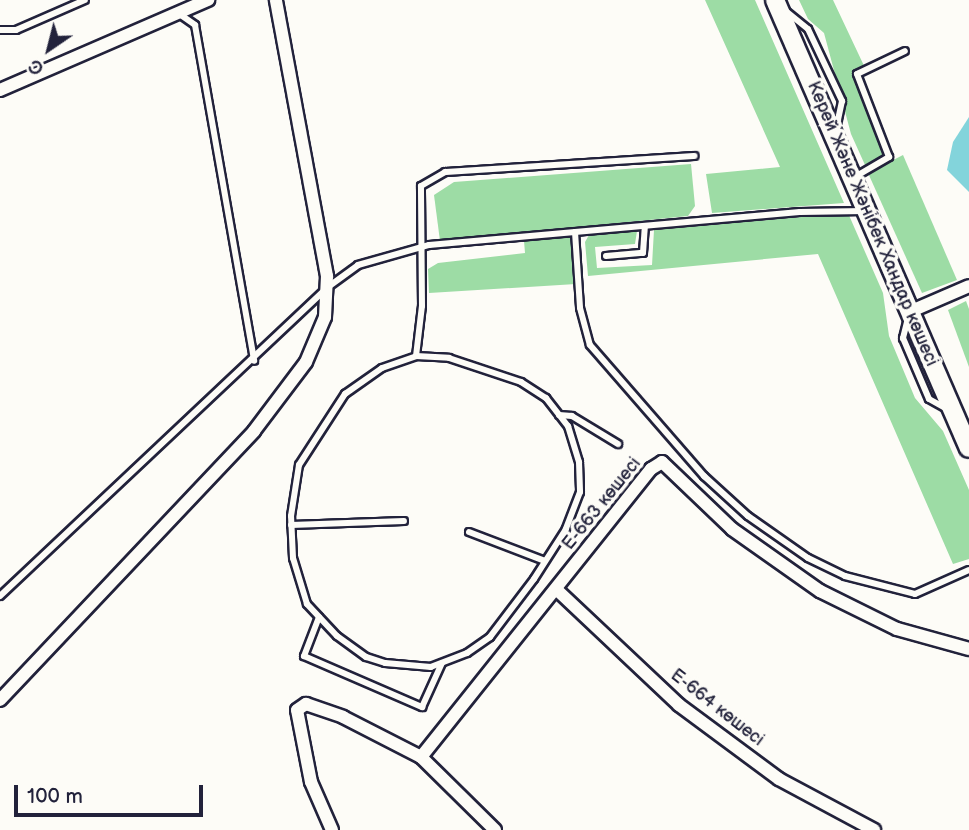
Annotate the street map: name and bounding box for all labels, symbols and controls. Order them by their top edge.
north arrow [14,14,84,84]
text: С [25,53,49,80]
street label: Керей Және Жәнібек Хандар көшесі [802,78,942,370]
street label: Е-663 көшесі [558,453,646,555]
street label: Е-664 көшесі [666,665,768,751]
scale bar [18,770,206,814]
text: 100 m [27,784,83,809]

